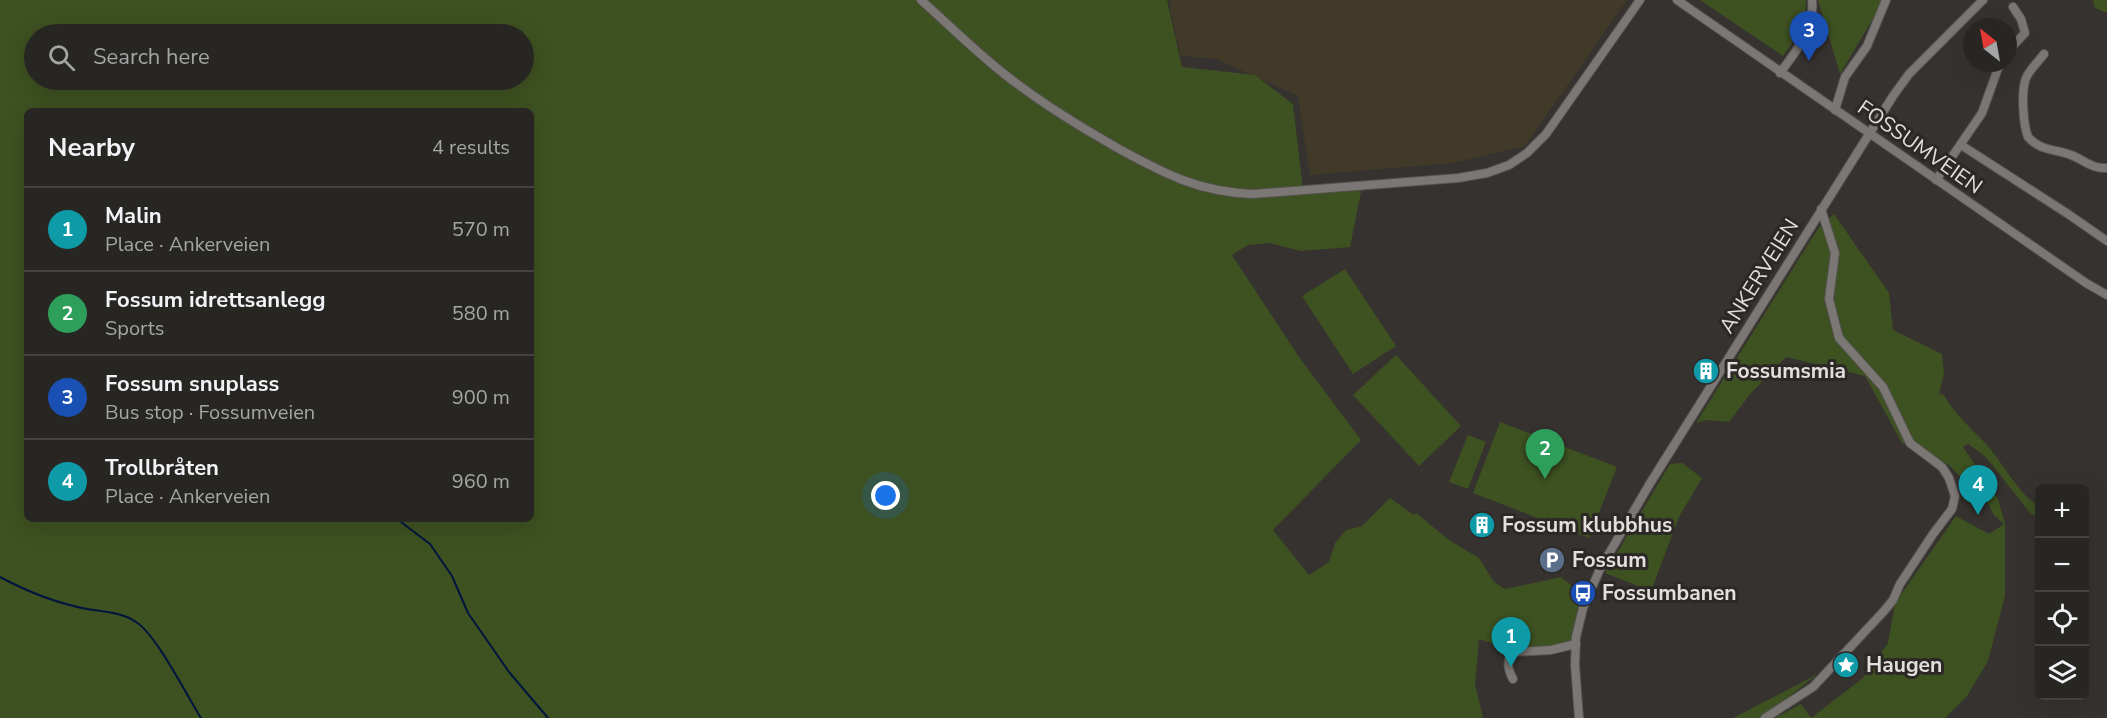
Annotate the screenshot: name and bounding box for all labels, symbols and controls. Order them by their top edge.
pin: 3 [1790,11,1828,61]
north arrow [1963,18,2017,72]
search box [24,24,534,90]
icon: search [45,41,78,74]
text: Search here [93,42,210,72]
street label: FOSSUMVEIEN [1852,94,1988,200]
text: Nearby [48,130,135,165]
text: 4 results [432,134,510,161]
text: Malin [105,201,162,231]
street label: ANKERVEIEN [1713,213,1805,339]
text: 1 [62,216,74,243]
text: 570 m [452,216,510,243]
text: Place · Ankerveien [105,231,270,258]
text: Fossum idrettsanlegg [105,285,326,315]
text: 2 [62,300,74,327]
text: 580 m [452,300,510,327]
text: Sports [105,315,164,342]
building icon: Fossumsmia [1691,356,1721,386]
place label: Fossumsmia [1726,357,1846,385]
text: Fossum snuplass [105,369,279,399]
text: 3 [62,384,74,411]
text: 900 m [452,384,510,411]
text: Bus stop · Fossumveien [105,399,315,426]
pin: 2 [1526,430,1564,479]
text: Trollbråten [105,453,219,483]
pin: 4 [1958,466,1998,515]
text: 4 [62,468,74,495]
text: 960 m [452,468,510,495]
your location [871,481,900,510]
text: Place · Ankerveien [105,483,270,510]
map controls [2035,484,2089,700]
button: + [2035,484,2089,538]
building icon: Fossum klubbhus [1467,510,1497,540]
place label: Fossum klubbhus [1502,511,1672,539]
button: − [2035,538,2089,592]
parking icon: Fossum [1537,545,1567,575]
place label: Fossum [1572,546,1647,574]
bus stop icon: Fossumbanen [1568,578,1598,608]
place label: Fossumbanen [1602,579,1737,607]
button: locate [2035,592,2089,646]
pin: 1 [1492,618,1530,667]
button: layers [2035,646,2089,700]
place icon: Haugen [1831,650,1861,680]
place label: Haugen [1866,651,1942,679]

